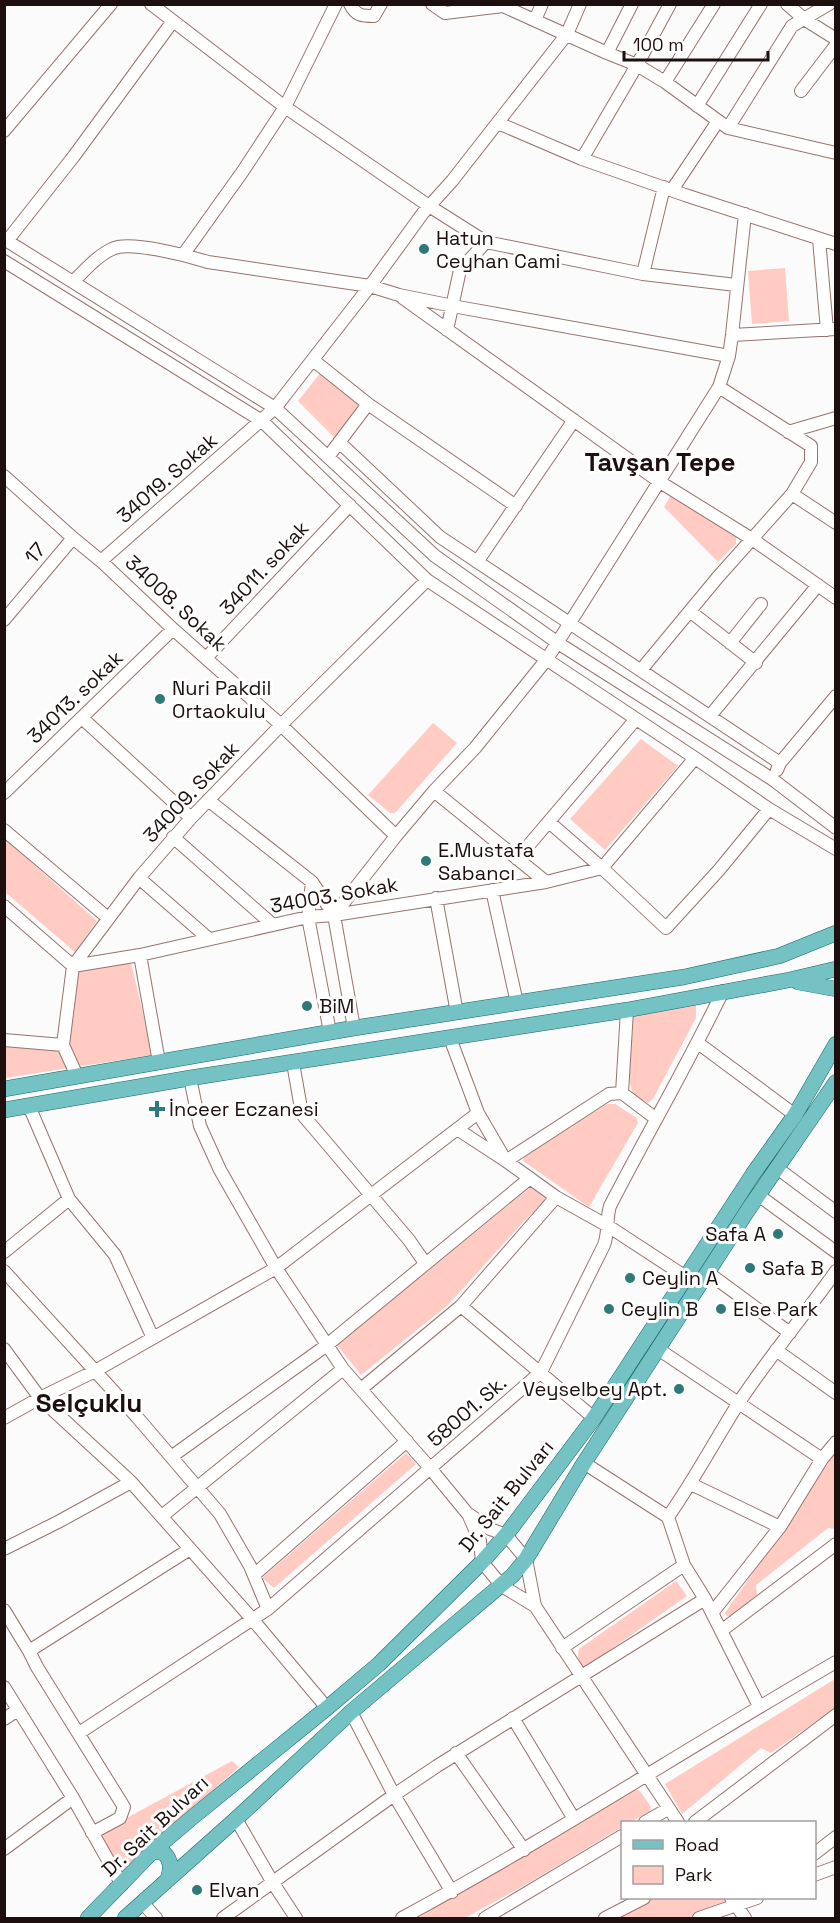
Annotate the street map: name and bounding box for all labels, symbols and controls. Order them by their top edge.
scale bar [624,24,768,62]
text: 100 m [633,33,684,56]
place label: Hatun Ceyhan Cami [436,225,561,274]
marker: Hatun Ceyhan Cami [417,242,431,256]
street label: 34019. Sokak [111,427,223,529]
district label: Tavşan Tepe [584,445,736,479]
street label: 34011. sokak [214,515,314,621]
street label: 17 [19,537,51,569]
street label: 34008. Sokak [120,549,232,657]
street label: 34013. sokak [22,645,128,749]
place label: Nuri Pakdil Ortaokulu [172,675,271,724]
marker: Nuri Pakdil Ortaokulu [153,692,167,706]
street label: 34009. Sokak [137,736,245,848]
place label: E.Mustafa Sabancı [438,837,534,886]
marker: E.Mustafa Sabancı [419,854,433,868]
street label: 34003. Sokak [268,871,400,919]
place label: BiM [319,993,354,1019]
marker: BiM [300,999,314,1013]
place label: İnceer Eczanesi [169,1096,319,1122]
marker: İnceer Eczanesi [150,1102,164,1116]
place label: Safa A [705,1221,766,1247]
marker: Safa A [771,1227,785,1241]
place label: Safa B [762,1255,824,1281]
marker: Safa B [743,1261,757,1275]
place label: Ceylin A [642,1265,719,1291]
marker: Ceylin A [623,1271,637,1285]
place label: Ceylin B [621,1296,698,1322]
place label: Else Park [733,1296,819,1322]
marker: Ceylin B [602,1302,616,1316]
marker: Else Park [714,1302,728,1316]
street label: 58001. Sk. [422,1370,512,1452]
place label: Veyselbey Apt. [523,1376,667,1402]
marker: Veyselbey Apt. [672,1382,686,1396]
district label: Selçuklu [36,1386,142,1420]
street label: Dr. Sait Bulvarı [453,1435,559,1557]
street label: Dr. Sait Bulvarı [96,1770,214,1882]
legend [621,1821,816,1899]
text: Road [675,1833,719,1856]
text: Park [675,1863,713,1886]
place label: Elvan [209,1877,259,1903]
marker: Elvan [190,1883,204,1897]

